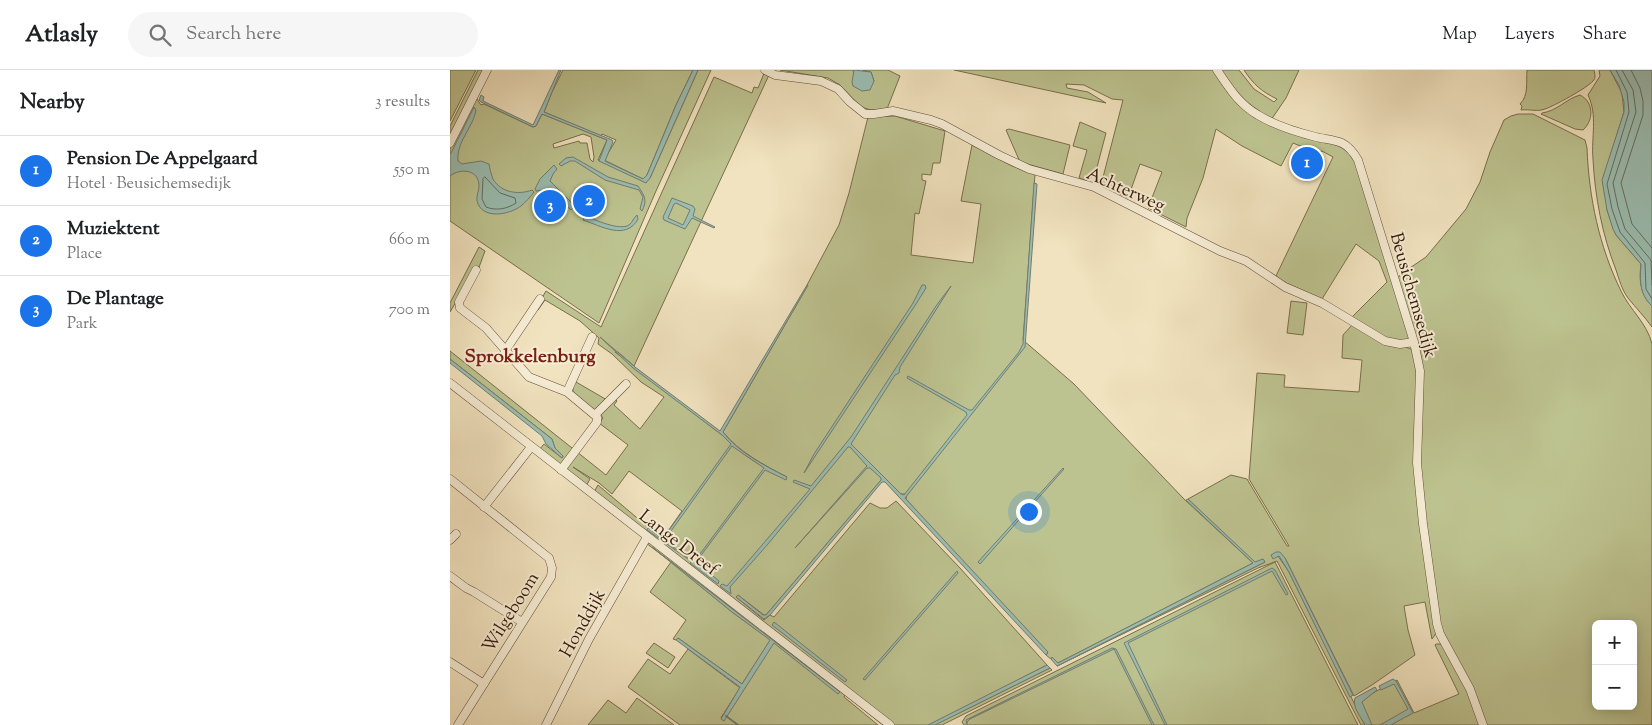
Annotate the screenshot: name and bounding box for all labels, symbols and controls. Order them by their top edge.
search box [128,12,478,57]
text: Atlasly [25,18,98,52]
icon: search [146,21,174,49]
text: Search here [186,21,281,48]
text: Map [1442,22,1477,48]
text: Layers [1505,22,1555,48]
text: Share [1583,22,1627,48]
text: Nearby [20,88,85,118]
text: 3 results [375,91,430,114]
pin: 1 [1291,144,1323,182]
text: Pension De Appelgaard [67,146,258,173]
text: 1 [33,159,39,182]
text: 550 m [394,159,430,182]
street label: Achterweg [1082,162,1169,220]
text: Hotel · Beusichemsedijk [67,173,232,196]
pin: 2 [573,182,605,220]
pin: 3 [534,187,566,225]
text: Muziektent [67,216,159,243]
text: 2 [32,229,40,252]
text: 660 m [389,229,430,252]
street label: Beusichemsedijk [1382,230,1442,362]
text: Place [67,243,102,266]
text: De Plantage [67,286,164,313]
text: 3 [33,299,39,322]
text: 700 m [389,299,430,322]
text: Park [67,313,98,336]
district label: Sprokkelenburg [464,344,596,371]
your location [1016,499,1042,525]
street label: Lange Dreef [633,504,724,583]
street label: Wilgeboom [477,568,547,658]
street label: Honddijk [554,585,613,663]
map controls [1592,620,1637,710]
button: + [1592,620,1637,665]
button: − [1592,665,1637,710]

